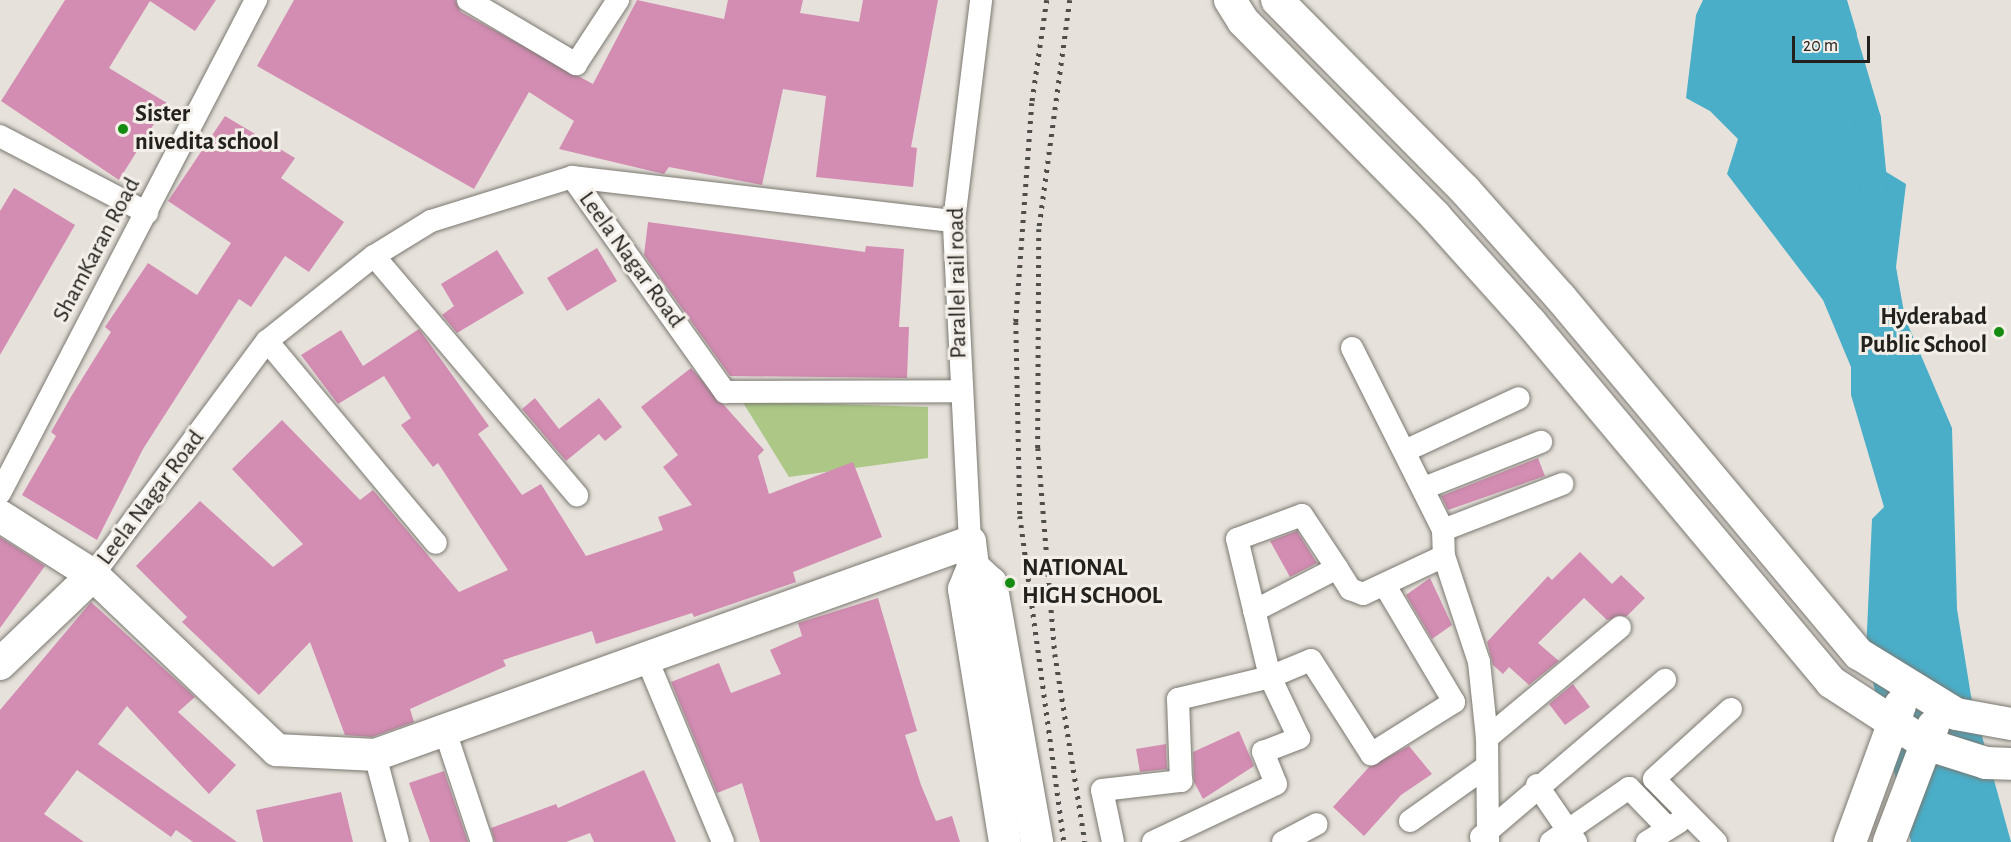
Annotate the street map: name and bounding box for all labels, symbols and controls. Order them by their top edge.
scale bar [1795,24,1873,62]
text: 20 m [1803,37,1838,55]
place label: Sister nivedita school [135,101,279,157]
marker: Sister nivedita school [116,122,130,136]
street label: ShamKaran Road [47,173,147,327]
street label: Leela Nagar Road [572,186,690,334]
street label: Parallel rail road [942,207,974,359]
place label: Hyderabad Public School [1860,304,1987,360]
marker: Hyderabad Public School [1992,325,2006,339]
street label: Leela Nagar Road [91,425,211,571]
place label: NATIONAL HIGH SCHOOL [1022,555,1162,611]
marker: NATIONAL HIGH SCHOOL [1003,576,1017,590]

